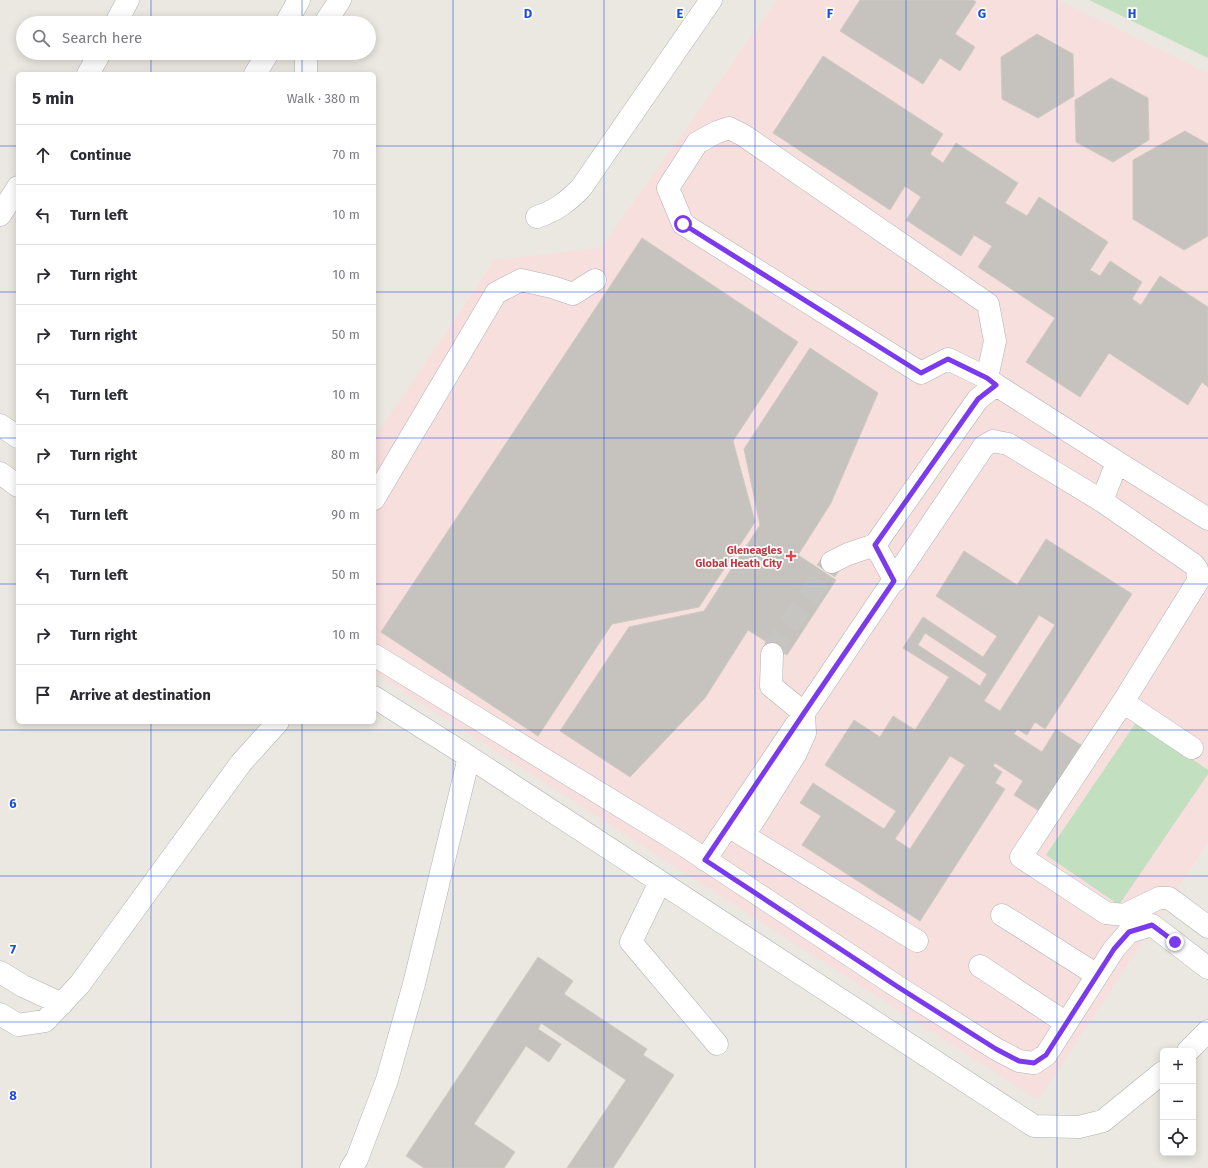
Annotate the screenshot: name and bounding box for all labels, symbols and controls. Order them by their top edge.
text: D [524,6,533,21]
text: E [677,6,684,21]
text: F [827,6,834,21]
text: G [978,6,986,21]
text: H [1128,6,1136,21]
search box [16,16,376,60]
icon: search [30,27,52,49]
text: Search here [62,29,142,47]
text: 5 min [32,88,74,109]
text: Walk · 380 m [287,91,360,106]
icon: ahead [32,144,54,166]
text: Continue [70,146,131,164]
text: 70 m [333,147,360,162]
icon: left [32,204,54,226]
text: Turn left [70,206,128,224]
text: 10 m [333,207,360,222]
route start [674,215,692,233]
icon: right [32,264,54,286]
text: Turn right [70,266,137,284]
text: 10 m [333,267,360,282]
icon: right [32,324,54,346]
text: Turn right [70,326,137,344]
text: 50 m [332,327,360,342]
icon: left [32,384,54,406]
text: Turn left [70,386,128,404]
text: 10 m [333,387,360,402]
icon: right [32,444,54,466]
text: Turn right [70,446,137,464]
text: 80 m [331,447,360,462]
icon: left [32,504,54,526]
text: Turn left [70,506,128,524]
text: 90 m [331,507,360,522]
place label: Gleneagles Global Heath City [695,544,783,570]
marker: Gleneagles Global Heath City [785,550,797,562]
icon: left [32,564,54,586]
text: Turn left [70,566,128,584]
text: 50 m [332,567,360,582]
icon: right [32,624,54,646]
text: Turn right [70,626,137,644]
text: 10 m [333,627,360,642]
icon: arrive [32,684,54,706]
text: Arrive at destination [70,686,211,704]
text: 6 [9,796,17,811]
route end [1166,933,1184,951]
text: 7 [10,942,16,957]
map controls [1160,1048,1196,1156]
button: + [1160,1048,1196,1084]
button: − [1160,1084,1196,1120]
text: 8 [9,1088,17,1103]
button: locate [1160,1120,1196,1156]

